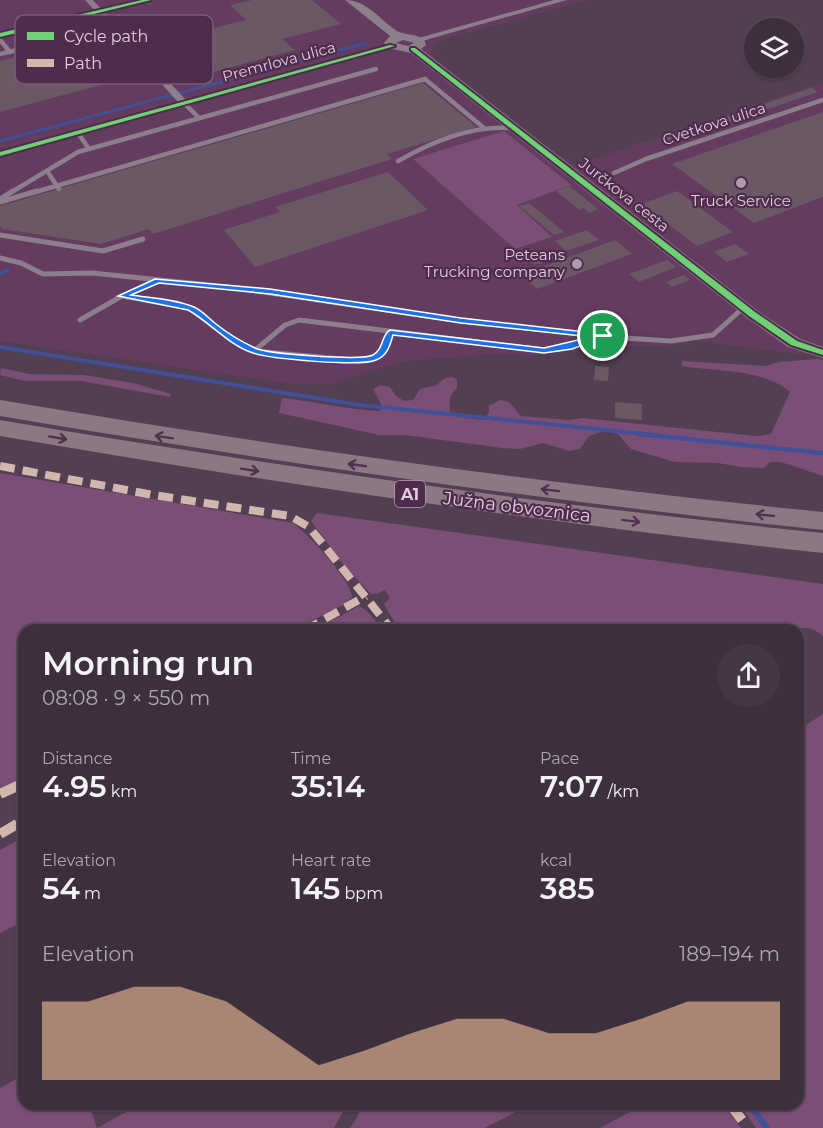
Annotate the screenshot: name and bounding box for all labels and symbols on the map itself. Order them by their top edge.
legend [15,15,213,84]
text: Cycle path [64,27,148,46]
street label: Premrlova ulica [220,37,338,86]
text: Path [64,54,102,73]
street label: Cvetkova ulica [660,98,768,149]
street label: Jurčkova cesta [575,153,673,236]
marker: Truck Service [734,176,748,190]
place label: Truck Service [691,191,791,210]
place label: Peteans Trucking company [424,245,566,281]
marker: Peteans Trucking company [570,257,584,271]
pin [577,310,628,361]
one-way arrow [155,431,174,442]
one-way arrow [47,433,67,444]
one-way arrow [348,459,367,470]
one-way arrow [240,464,259,475]
road number: A1 [395,481,425,507]
one-way arrow [541,484,561,495]
street label: Južna obvoznica [441,487,592,527]
one-way arrow [755,509,775,520]
one-way arrow [620,516,640,527]

